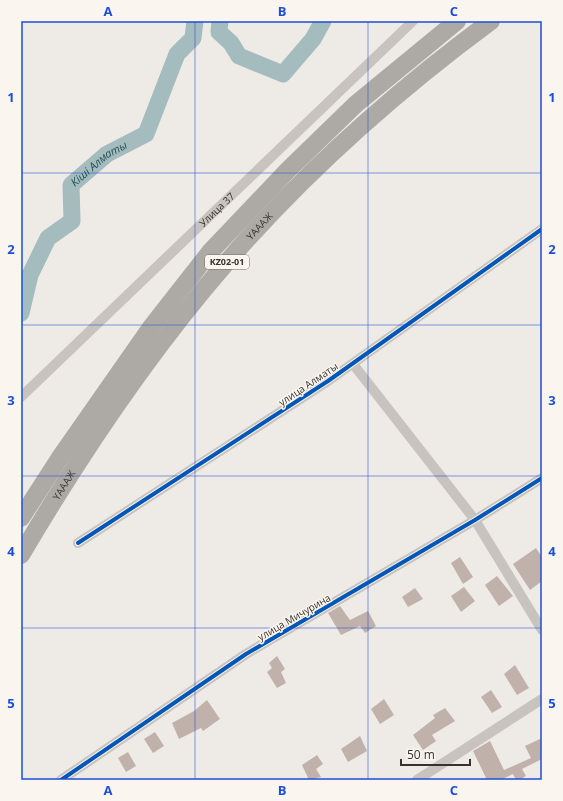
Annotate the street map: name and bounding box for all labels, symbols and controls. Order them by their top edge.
text: A [104,2,113,20]
text: B [278,2,287,20]
text: C [450,2,458,20]
text: 1 [7,88,15,106]
text: 1 [548,88,556,106]
water label: Кіші Алматы [67,137,130,189]
street label: Улица 37 [196,189,238,230]
street label: ҮАААЖ [243,209,276,243]
text: 2 [7,240,15,258]
text: 2 [548,240,556,258]
road number: KZ02-01 [205,255,249,269]
street label: улица Алматы [276,359,340,409]
text: 3 [7,391,15,409]
text: 3 [548,391,556,409]
street label: ҮАААЖ [49,467,79,503]
text: 4 [7,542,15,560]
text: 4 [548,542,556,560]
street label: улица Мичурина [255,590,333,644]
text: 5 [7,694,15,712]
text: 5 [548,694,556,712]
scale bar [401,741,470,767]
text: 50 m [407,746,435,763]
text: A [104,781,113,799]
text: B [278,781,287,799]
text: C [450,781,458,799]

